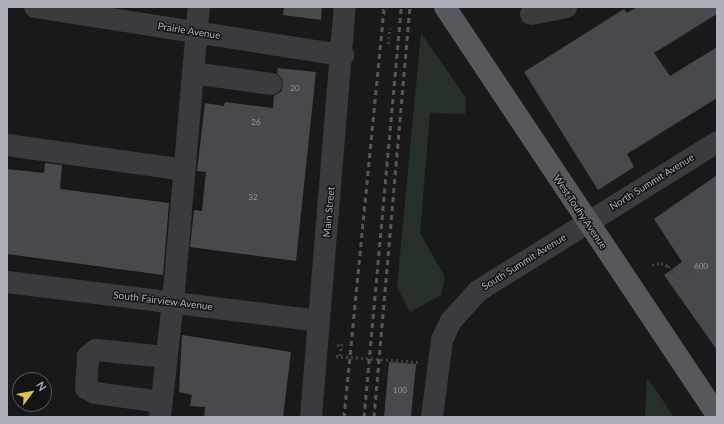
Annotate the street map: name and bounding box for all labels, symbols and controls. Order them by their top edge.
street label: Prairie Avenue [157,20,221,42]
house number: 20 [290,84,300,94]
house number: 26 [251,118,261,128]
street label: North Summit Avenue [607,151,697,213]
street label: West Touhy Avenue [550,172,610,252]
street label: Main Street [321,186,337,238]
house number: 32 [248,193,258,203]
street label: South Summit Avenue [480,231,568,293]
house number: 600 [694,262,708,272]
street label: South Fairview Avenue [112,289,214,313]
north arrow [12,372,52,412]
text: N [34,379,50,393]
house number: 100 [393,386,407,396]

